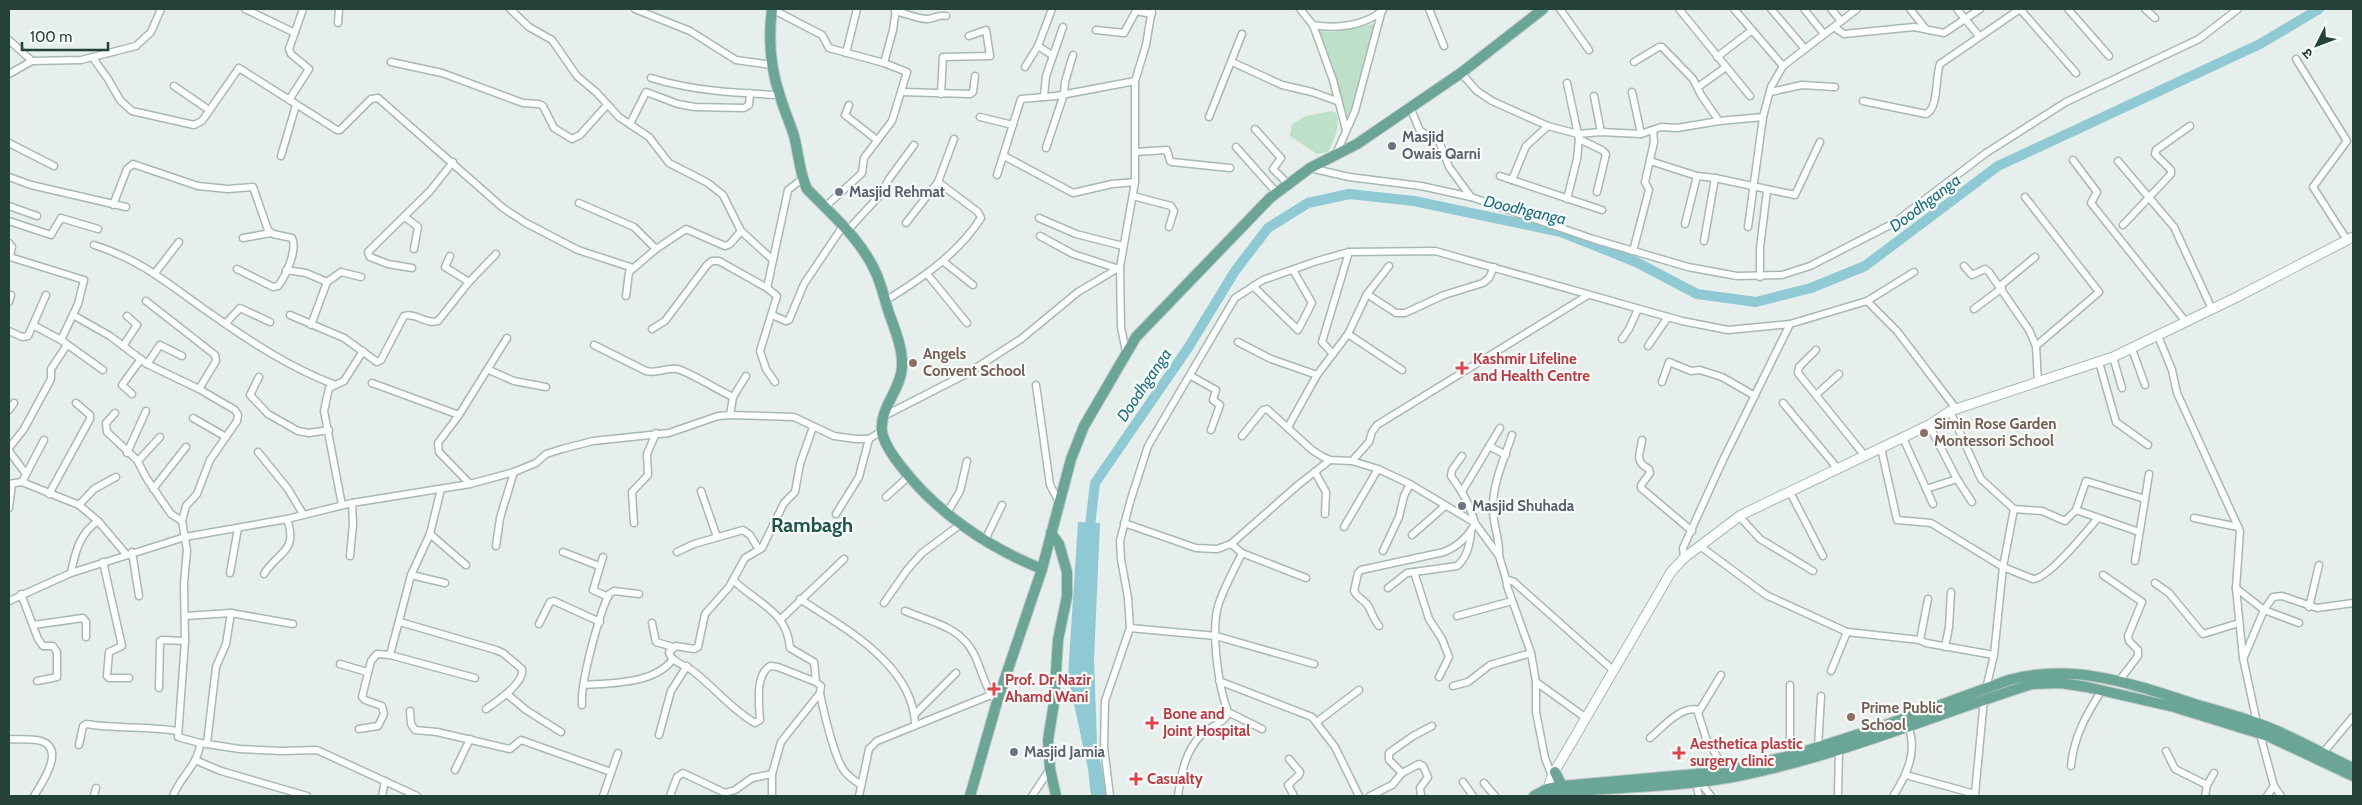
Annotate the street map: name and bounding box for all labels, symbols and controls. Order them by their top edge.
scale bar [22,20,109,52]
north arrow [2292,20,2342,70]
text: 100 m [30,28,72,46]
text: उ [2297,44,2317,63]
place label: Masjid Owais Qarni [1402,128,1481,163]
marker: Masjid Owais Qarni [1386,140,1398,152]
water label: Doodhganga [1886,170,1964,236]
place label: Masjid Rehmat [849,183,945,201]
marker: Masjid Rehmat [833,186,845,198]
water label: Doodhganga [1482,191,1568,229]
place label: Angels Convent School [923,345,1025,380]
water label: Doodhganga [1113,345,1175,425]
place label: Kashmir Lifeline and Health Centre [1473,350,1590,385]
marker: Angels Convent School [907,357,919,369]
marker: Kashmir Lifeline and Health Centre [1455,361,1469,375]
place label: Simin Rose Garden Montessori School [1934,415,2056,450]
marker: Simin Rose Garden Montessori School [1918,427,1930,439]
place label: Masjid Shuhada [1472,497,1575,515]
marker: Masjid Shuhada [1456,500,1468,512]
district label: Rambagh [771,513,853,537]
place label: Prof. Dr Nazir Ahamd Wani [1005,671,1091,706]
marker: Prof. Dr Nazir Ahamd Wani [987,682,1001,696]
place label: Prime Public School [1861,699,1943,734]
place label: Bone and Joint Hospital [1162,705,1250,740]
marker: Prime Public School [1845,711,1857,723]
marker: Bone and Joint Hospital [1145,716,1159,730]
place label: Aesthetica plastic surgery clinic [1690,735,1803,770]
place label: Masjid Jamia [1024,743,1106,761]
marker: Masjid Jamia [1008,746,1020,758]
marker: Aesthetica plastic surgery clinic [1672,746,1686,760]
place label: Casualty [1147,770,1204,788]
marker: Casualty [1129,772,1143,786]

